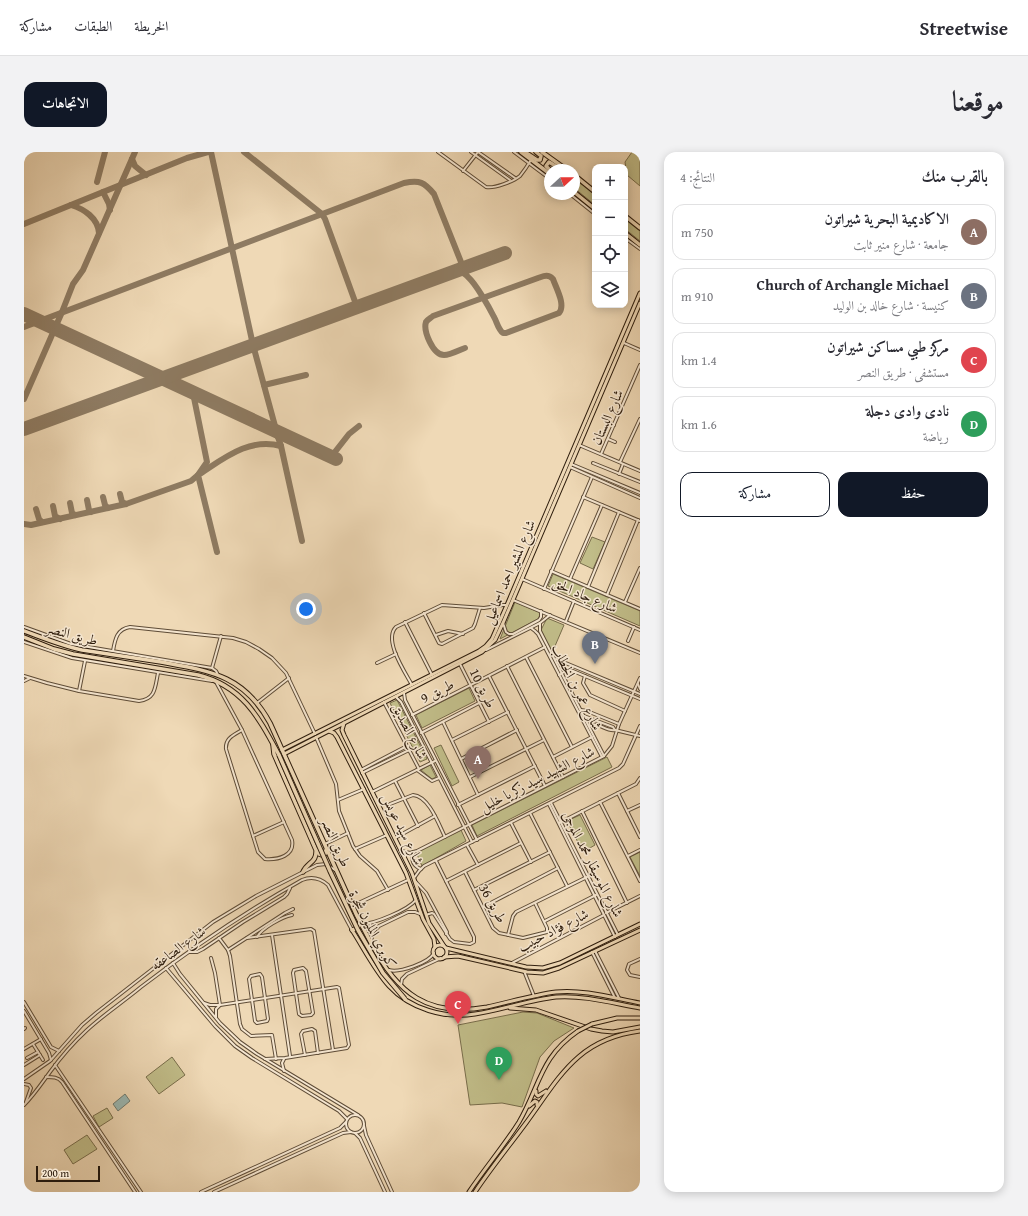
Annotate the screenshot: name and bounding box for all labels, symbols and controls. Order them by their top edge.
text: Streetwise [919,14,1008,42]
text: مشاركة [20,16,52,36]
text: الطبقات [74,16,112,36]
text: الخريطة [134,16,168,36]
text: موقعنا [952,80,1004,121]
button: الاتجاهات [24,82,107,127]
text: بالقرب منك [921,163,988,188]
north arrow [544,164,580,200]
map controls [592,164,628,308]
button: + [592,164,628,200]
text: النتائج: 4 [680,168,715,187]
button: − [592,200,628,236]
text: الاكاديمية البحرية شيراتون [824,208,949,229]
text: 750 m [681,223,713,242]
text: A [970,223,978,242]
text: جامعة · شارع منير ثابت [853,235,949,254]
button: locate [592,236,628,272]
button: layers [592,272,628,308]
text: Church of Archangle Michael [757,274,949,295]
text: 910 m [681,287,713,306]
text: B [970,287,978,306]
text: كنيسة · شارع خالد بن الوليد [833,296,949,315]
text: مركز طبي مساكن شيراتون [827,336,949,357]
text: 1.4 km [681,351,717,370]
text: C [970,351,978,370]
text: مستشفى · طريق النصر [858,363,949,382]
street label: شارع البستان [586,386,630,449]
text: نادى وادى دجلة [866,400,949,421]
text: 1.6 km [681,415,717,434]
text: D [970,415,978,434]
text: رياضة [923,427,949,446]
button: مشاركة [680,472,830,517]
button: حفظ [838,472,988,517]
street label: شارع المشير احمد اسماعيل [478,516,542,628]
street label: شارع جاد الحق [549,572,621,620]
your location [296,599,316,619]
street label: طريق النصر [42,617,100,650]
pin: B [582,631,608,664]
street label: شارع عمر بن الخطاب [545,640,607,735]
street label: طريق 10 [465,665,501,711]
street label: طريق 9 [417,674,457,708]
street label: شارع الصديق [386,699,433,764]
street label: شارع الشهيد سيد زكريا خليل [476,741,599,818]
pin: A [465,746,491,779]
street label: شارع سيد عويس [375,790,429,869]
street label: شارع الموسيقار محمد الموجى [556,807,628,922]
street label: طريق النصر [315,812,356,870]
street label: طريق 36 [474,880,512,926]
street label: كوبري المليون شجرة [342,887,402,972]
street label: شارع فؤاد حبيب [514,904,593,958]
street label: شارع الصاعقه [146,921,211,976]
pin: C [445,991,471,1024]
pin: D [486,1047,512,1080]
scale bar [36,1164,100,1183]
text: 200 m [42,1165,69,1181]

